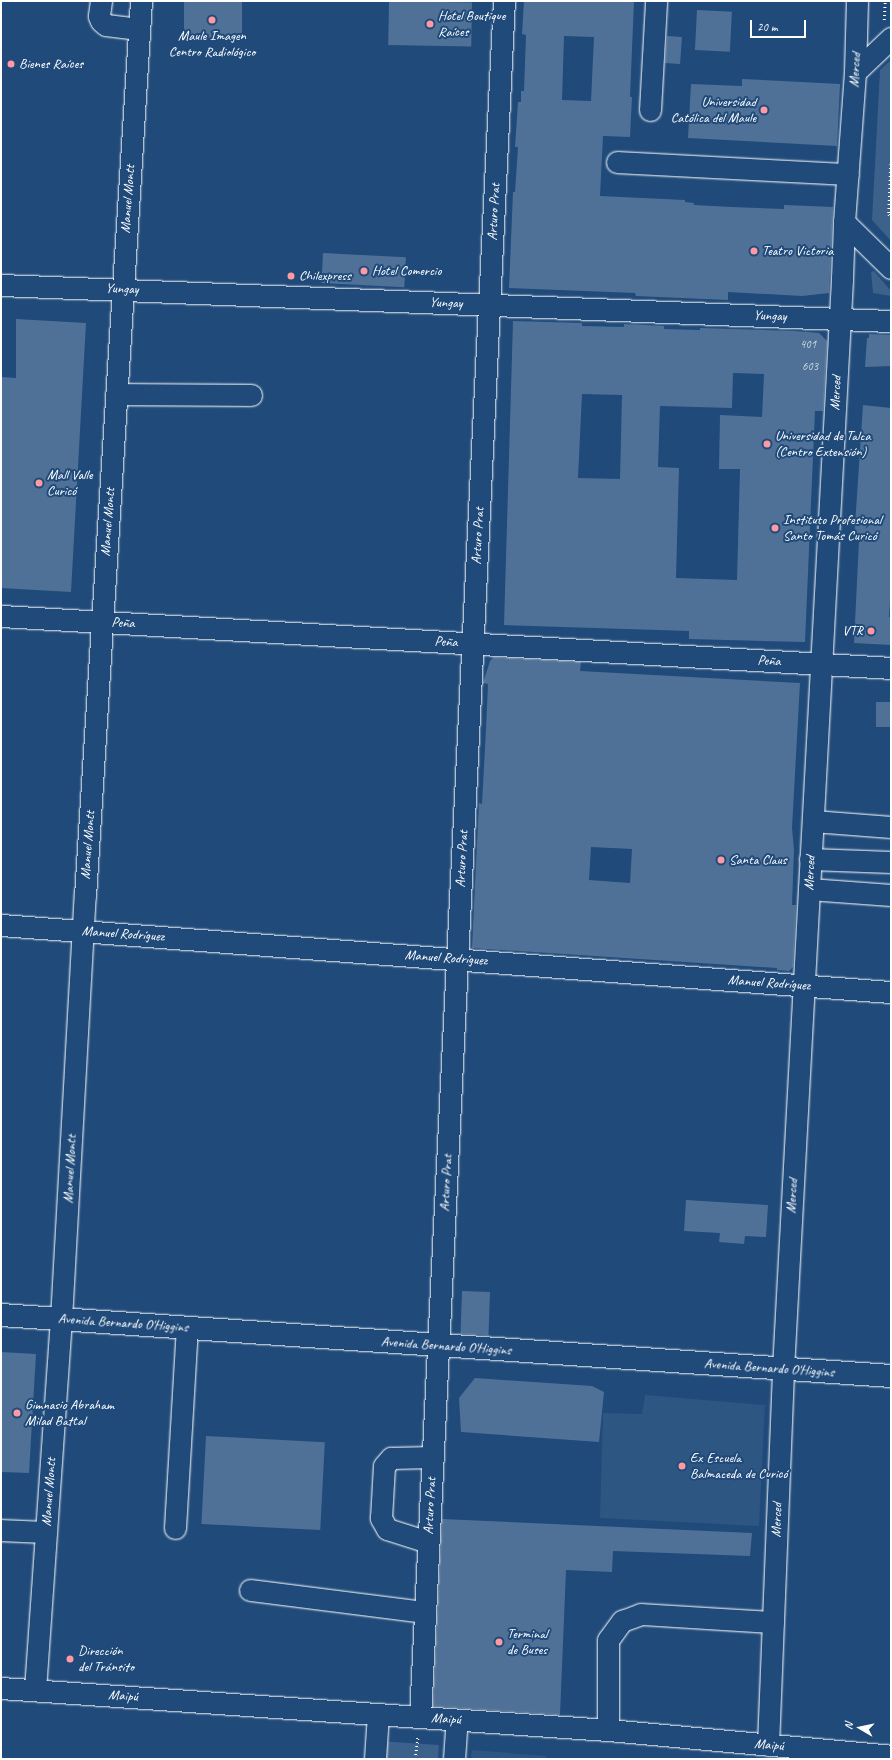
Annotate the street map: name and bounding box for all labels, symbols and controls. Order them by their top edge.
place label: Hotel Boutique Raíces [438,8,505,40]
scale bar [752,12,808,38]
marker: Maule Imagen Centro Radiológico [206,14,218,26]
marker: Hotel Boutique Raíces [425,19,435,29]
text: 20 m [757,19,777,35]
place label: Maule Imagen Centro Radiológico [169,28,255,60]
street label: Merced [846,52,864,88]
place label: Bienes Raíces [19,56,83,72]
marker: Bienes Raíces [6,59,16,69]
place label: Universidad Católica del Maule [671,94,756,126]
marker: Universidad Católica del Maule [759,105,769,115]
street label: Manuel Montt [117,164,139,234]
street label: Arturo Prat [484,183,504,241]
place label: Teatro Victoria [762,243,833,259]
marker: Teatro Victoria [749,246,759,256]
place label: Hotel Comercio [372,263,442,279]
marker: Hotel Comercio [359,266,369,276]
place label: Chilexpress [299,268,351,284]
marker: Chilexpress [286,271,296,281]
street label: Yungay [105,280,139,298]
street label: Yungay [429,294,463,312]
street label: Yungay [753,307,787,325]
house number: 401 [800,338,816,352]
house number: 603 [802,360,818,374]
street label: Merced [827,375,845,411]
place label: Universidad de Talca (Centro Extensión) [775,428,870,460]
marker: Universidad de Talca (Centro Extensión) [762,439,772,449]
place label: Mall Valle Curicó [47,467,93,500]
marker: Mall Valle Curicó [34,478,44,488]
street label: Manuel Montt [97,487,119,557]
street label: Arturo Prat [468,507,488,565]
place label: Instituto Profesional Santo Tomás Curicó [783,512,881,544]
marker: Instituto Profesional Santo Tomás Curicó [770,523,780,533]
street label: Peña [111,614,135,632]
place label: VTR [842,623,863,639]
marker: VTR [866,626,876,636]
street label: Peña [434,633,458,651]
street label: Peña [757,652,781,670]
street label: Manuel Montt [77,810,99,880]
street label: Arturo Prat [452,830,472,888]
place label: Santa Claus [729,852,787,868]
marker: Santa Claus [716,855,726,865]
street label: Merced [801,855,819,891]
street label: Manuel Rodríguez [81,923,165,945]
street label: Manuel Rodríguez [404,947,488,969]
street label: Manuel Rodríguez [727,972,811,994]
street label: Manuel Montt [60,1134,80,1204]
street label: Arturo Prat [436,1154,456,1212]
street label: Merced [783,1178,801,1214]
street label: Avenida Bernardo O'Higgins [57,1310,189,1336]
street label: Avenida Bernardo O'Higgins [380,1333,512,1359]
street label: Avenida Bernardo O'Higgins [703,1355,835,1381]
place label: Gimnasio Abraham Milad Battal [25,1397,114,1430]
marker: Gimnasio Abraham Milad Battal [12,1408,22,1418]
place label: Ex Escuela Balmaceda de Curicó [690,1450,787,1482]
street label: Manuel Montt [38,1457,60,1527]
marker: Ex Escuela Balmaceda de Curicó [677,1461,687,1471]
street label: Arturo Prat [420,1477,440,1535]
street label: Merced [768,1502,786,1538]
place label: Terminal de Buses [507,1626,547,1658]
marker: Terminal de Buses [494,1637,504,1647]
place label: Dirección del Tránsito [78,1643,134,1676]
marker: Dirección del Tránsito [65,1654,75,1664]
street label: Maipú [108,1687,138,1705]
north arrow [840,1708,880,1748]
street label: Maipú [431,1710,461,1728]
text: N [841,1722,856,1731]
street label: Maipú [754,1735,784,1755]

